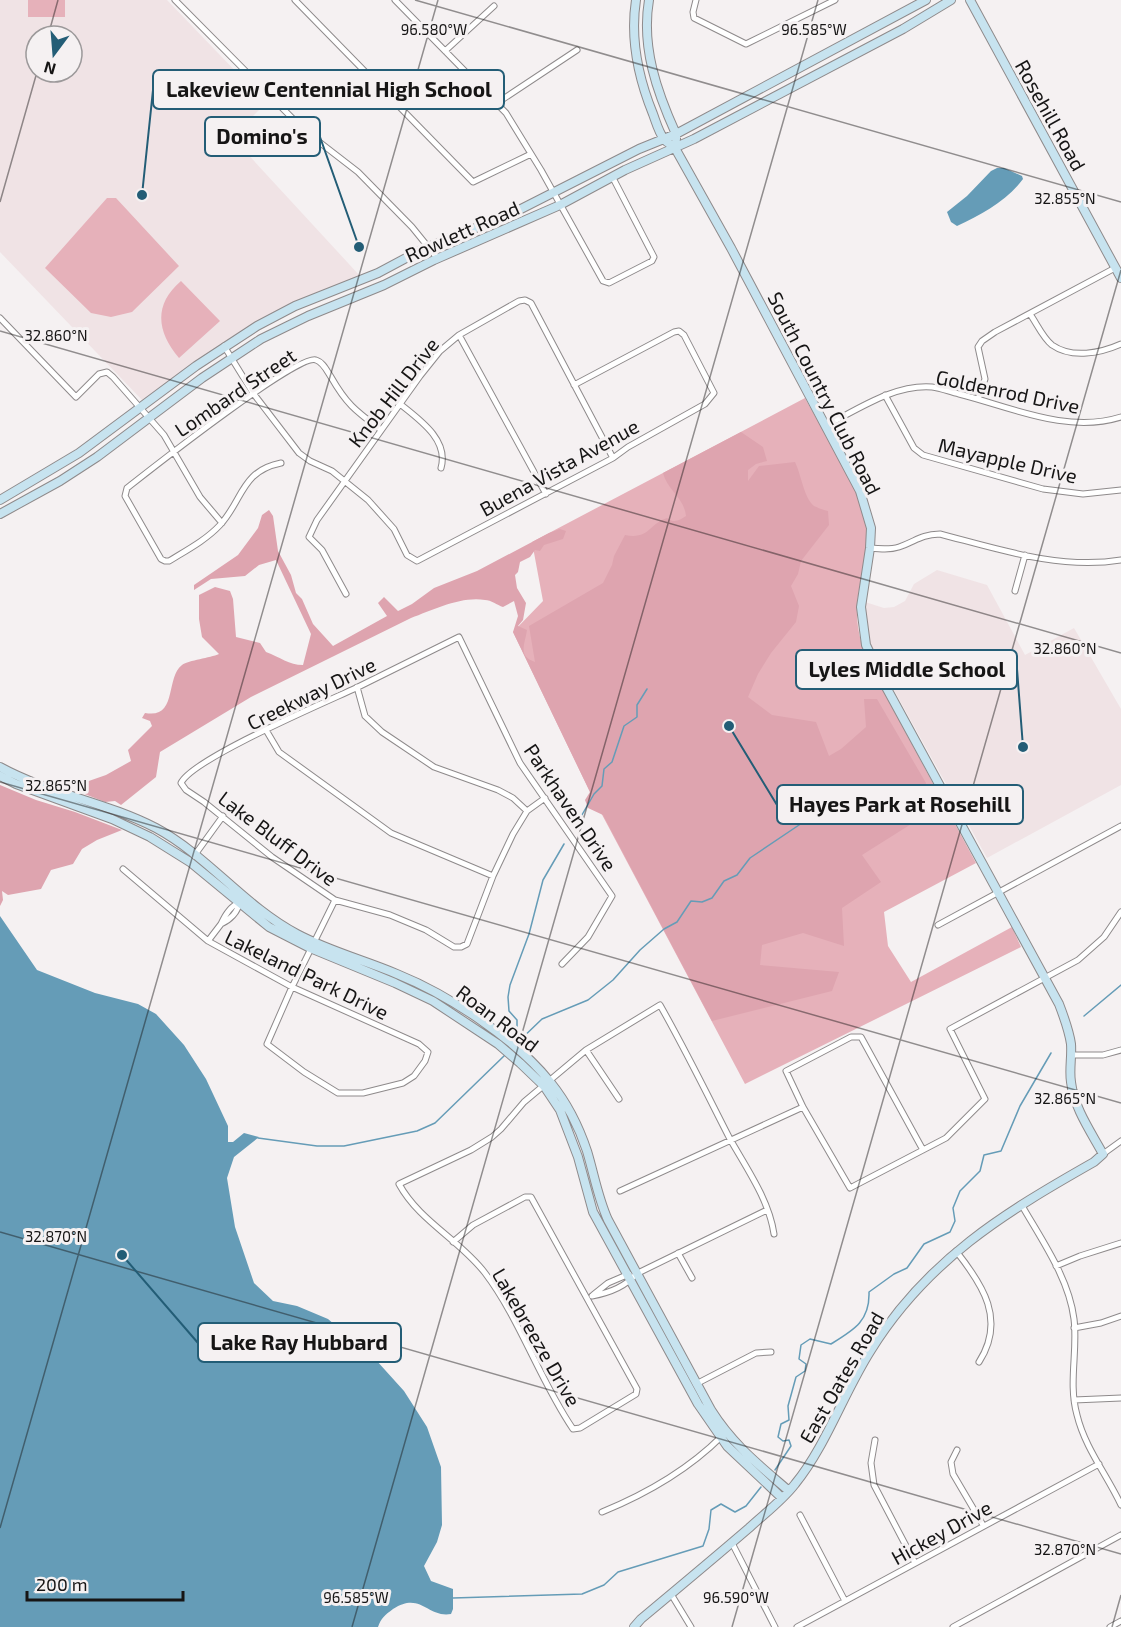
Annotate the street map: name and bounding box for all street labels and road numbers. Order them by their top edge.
street label: Rosehill Road [1011,55,1091,175]
street label: Rowlett Road [401,195,523,267]
street label: South Country Club Road [763,288,887,498]
street label: Knob Hill Drive [343,332,443,452]
street label: Lombard Street [170,342,300,441]
street label: Goldenrod Drive [934,364,1082,418]
street label: Buena Vista Avenue [475,413,643,521]
street label: Mayapple Drive [936,432,1080,488]
street label: Creekway Drive [243,651,379,735]
street label: Parkhaven Drive [520,739,622,875]
street label: Lake Bluff Drive [214,786,342,890]
street label: Lakeland Park Drive [221,924,393,1024]
street label: Roan Road [452,979,544,1057]
street label: Lakebreeze Drive [488,1264,586,1410]
street label: East Oates Road [794,1307,888,1447]
street label: Hickey Drive [887,1495,995,1569]

